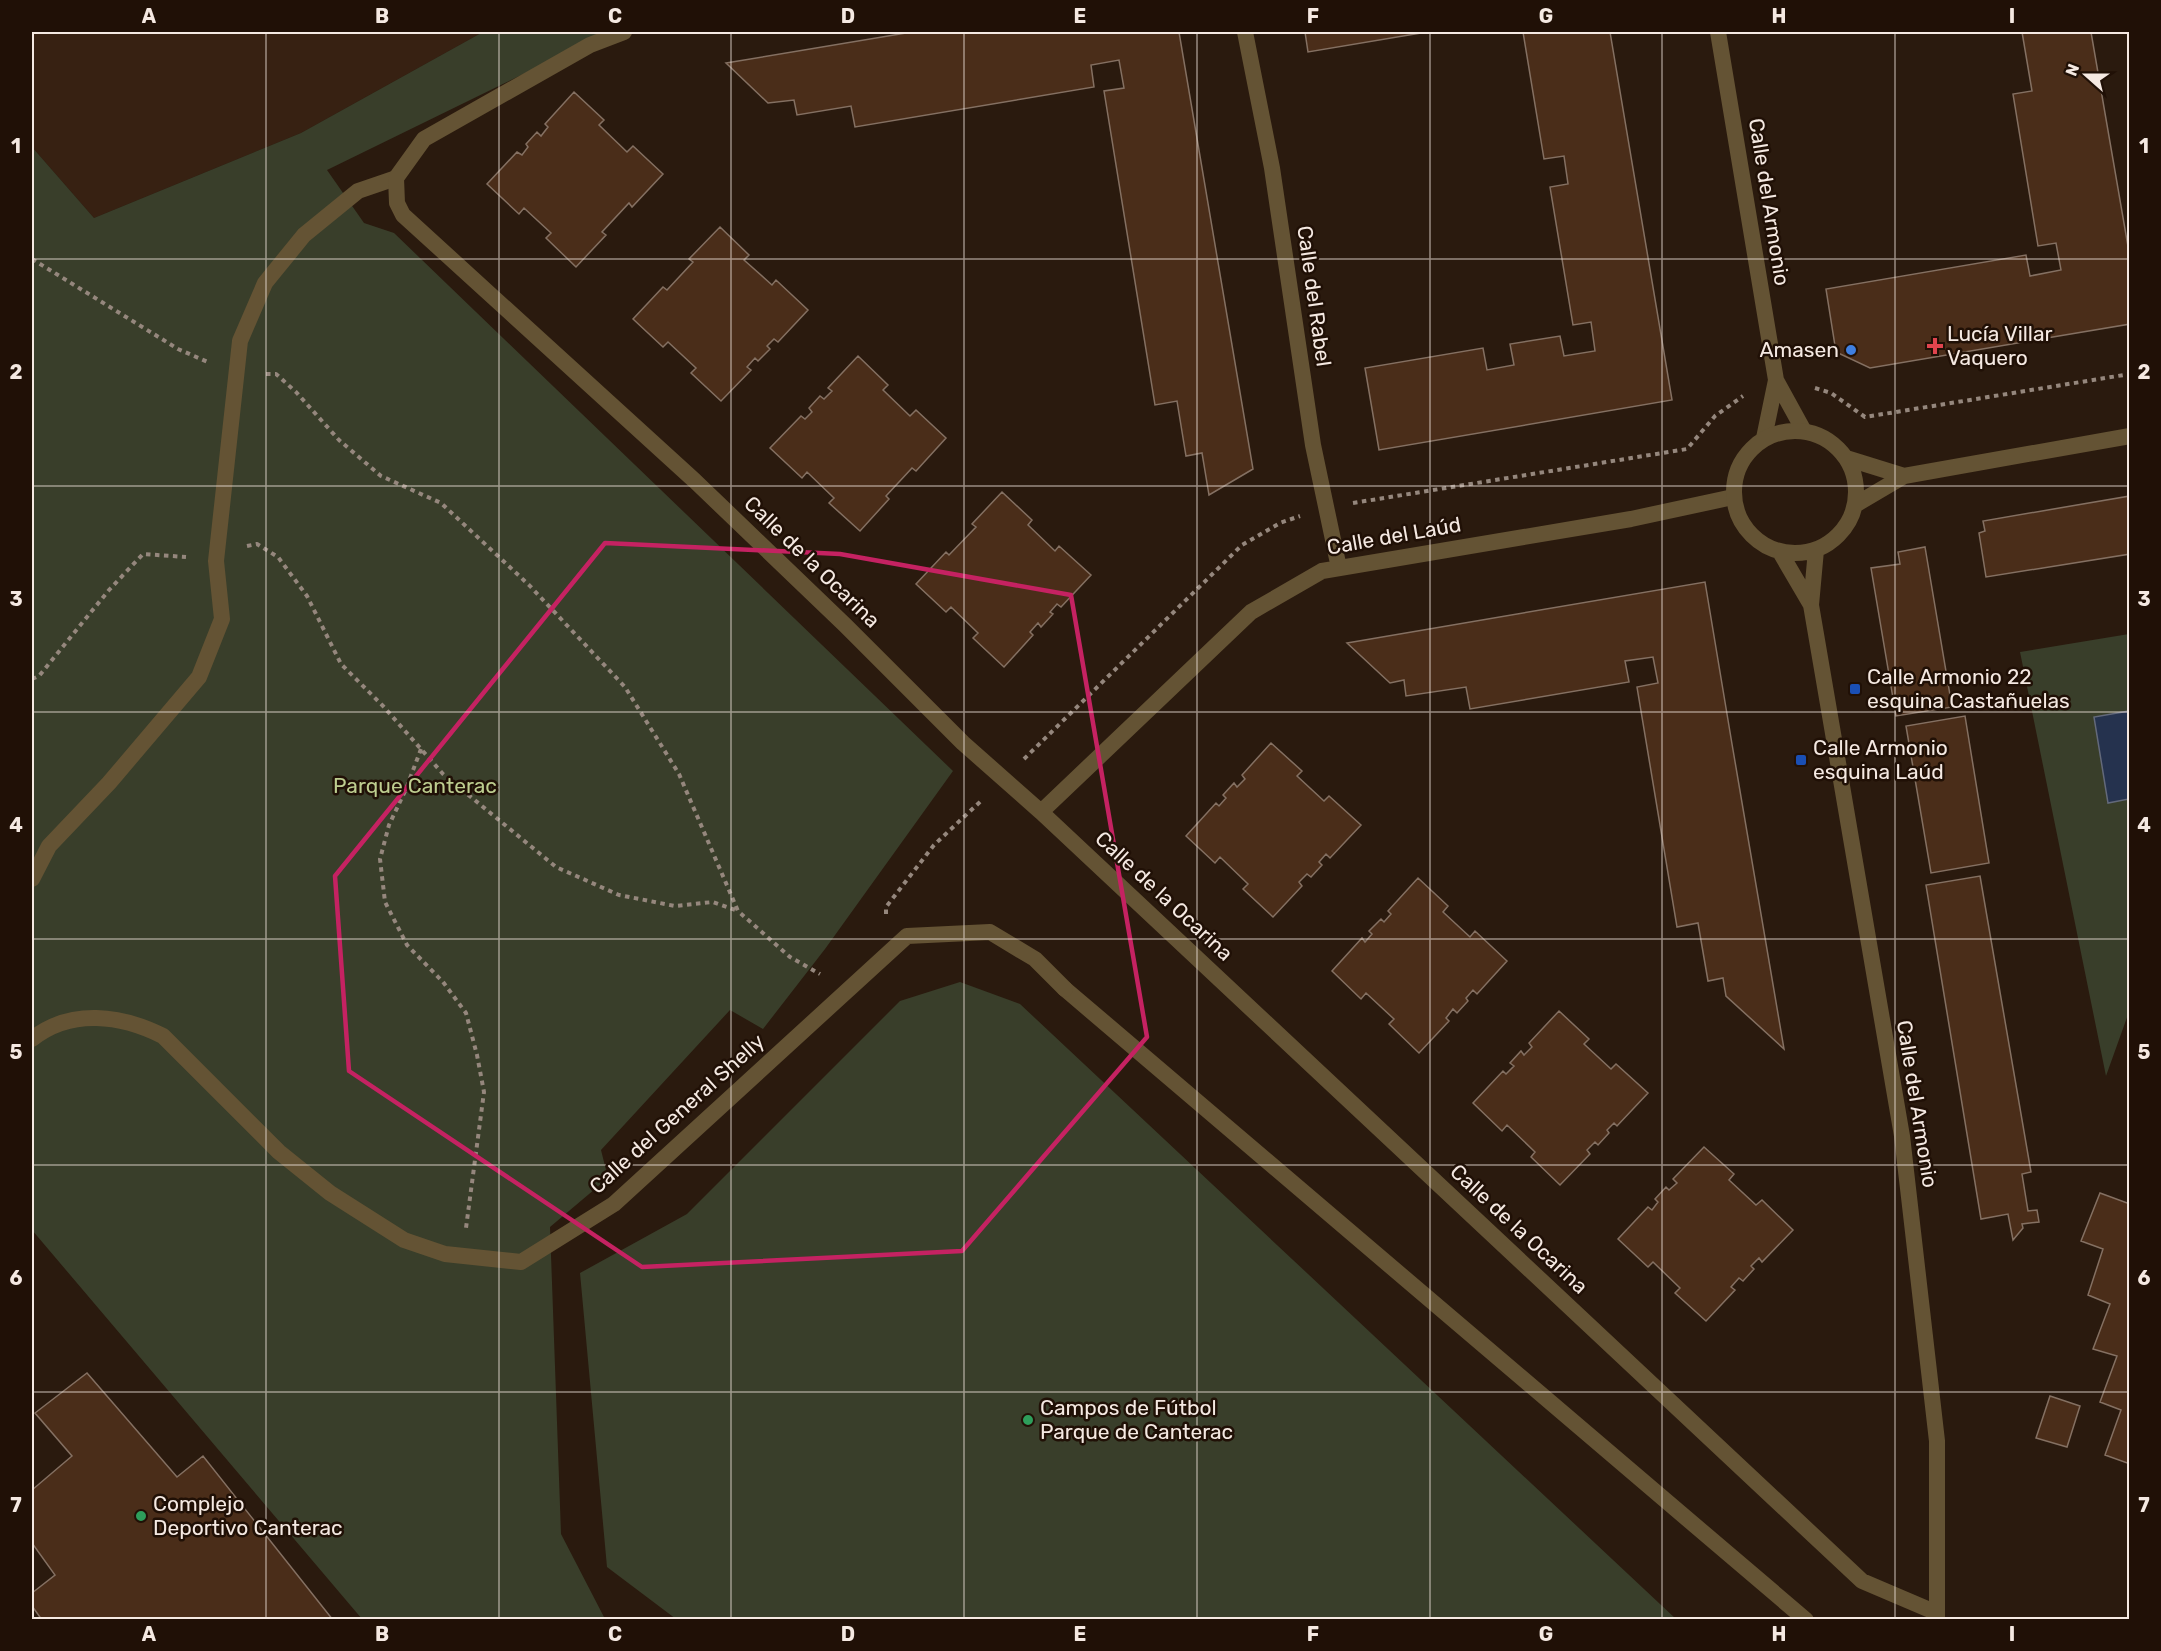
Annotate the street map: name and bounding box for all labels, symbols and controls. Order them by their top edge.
text: A [142,4,157,28]
text: B [375,4,389,28]
text: C [608,4,622,28]
text: D [841,4,855,28]
text: E [1074,4,1086,28]
text: F [1307,4,1319,28]
text: G [1539,4,1553,28]
text: H [1772,4,1786,28]
text: I [2009,4,2015,28]
north arrow [2056,45,2116,105]
text: N [2062,61,2083,79]
street label: Calle del Armonio [1744,116,1795,287]
text: 1 [11,134,21,158]
text: 1 [2139,134,2149,158]
street label: Calle del Rabel [1292,224,1337,368]
place label: Lucía Villar Vaquero [1947,321,2053,370]
place label: Amasen [1759,337,1839,362]
marker: Lucía Villar Vaquero [1928,339,1942,353]
marker: Amasen [1844,343,1858,357]
text: 2 [10,360,23,384]
text: 2 [2138,360,2151,384]
street label: Calle de la Ocarina [739,491,885,633]
street label: Calle del Laúd [1325,511,1463,560]
text: 3 [9,587,23,611]
text: 3 [2137,587,2151,611]
place label: Calle Armonio 22 esquina Castañuelas [1867,664,2070,713]
marker: Calle Armonio 22 esquina Castañuelas [1848,682,1862,696]
place label: Calle Armonio esquina Laúd [1813,735,1948,784]
marker: Calle Armonio esquina Laúd [1794,753,1808,767]
park label: Parque Canterac [333,773,497,798]
text: 4 [9,813,23,837]
text: 4 [2137,813,2151,837]
street label: Calle de la Ocarina [1090,826,1238,966]
street label: Calle del Armonio [1892,1018,1943,1189]
street label: Calle del General Shelly [584,1028,770,1199]
text: 5 [10,1040,23,1064]
text: 5 [2138,1040,2151,1064]
street label: Calle de la Ocarina [1445,1159,1593,1299]
text: 6 [9,1266,23,1290]
text: 6 [2137,1266,2151,1290]
place label: Campos de Fútbol Parque de Canterac [1040,1395,1233,1444]
marker: Campos de Fútbol Parque de Canterac [1021,1413,1035,1427]
place label: Complejo Deportivo Canterac [153,1491,343,1540]
text: 7 [10,1493,22,1517]
text: 7 [2138,1493,2150,1517]
marker: Complejo Deportivo Canterac [134,1509,148,1523]
text: A [142,1622,157,1646]
text: B [375,1622,389,1646]
text: C [608,1622,622,1646]
text: D [841,1622,855,1646]
text: E [1074,1622,1086,1646]
text: F [1307,1622,1319,1646]
text: G [1539,1622,1553,1646]
text: H [1772,1622,1786,1646]
text: I [2009,1622,2015,1646]

